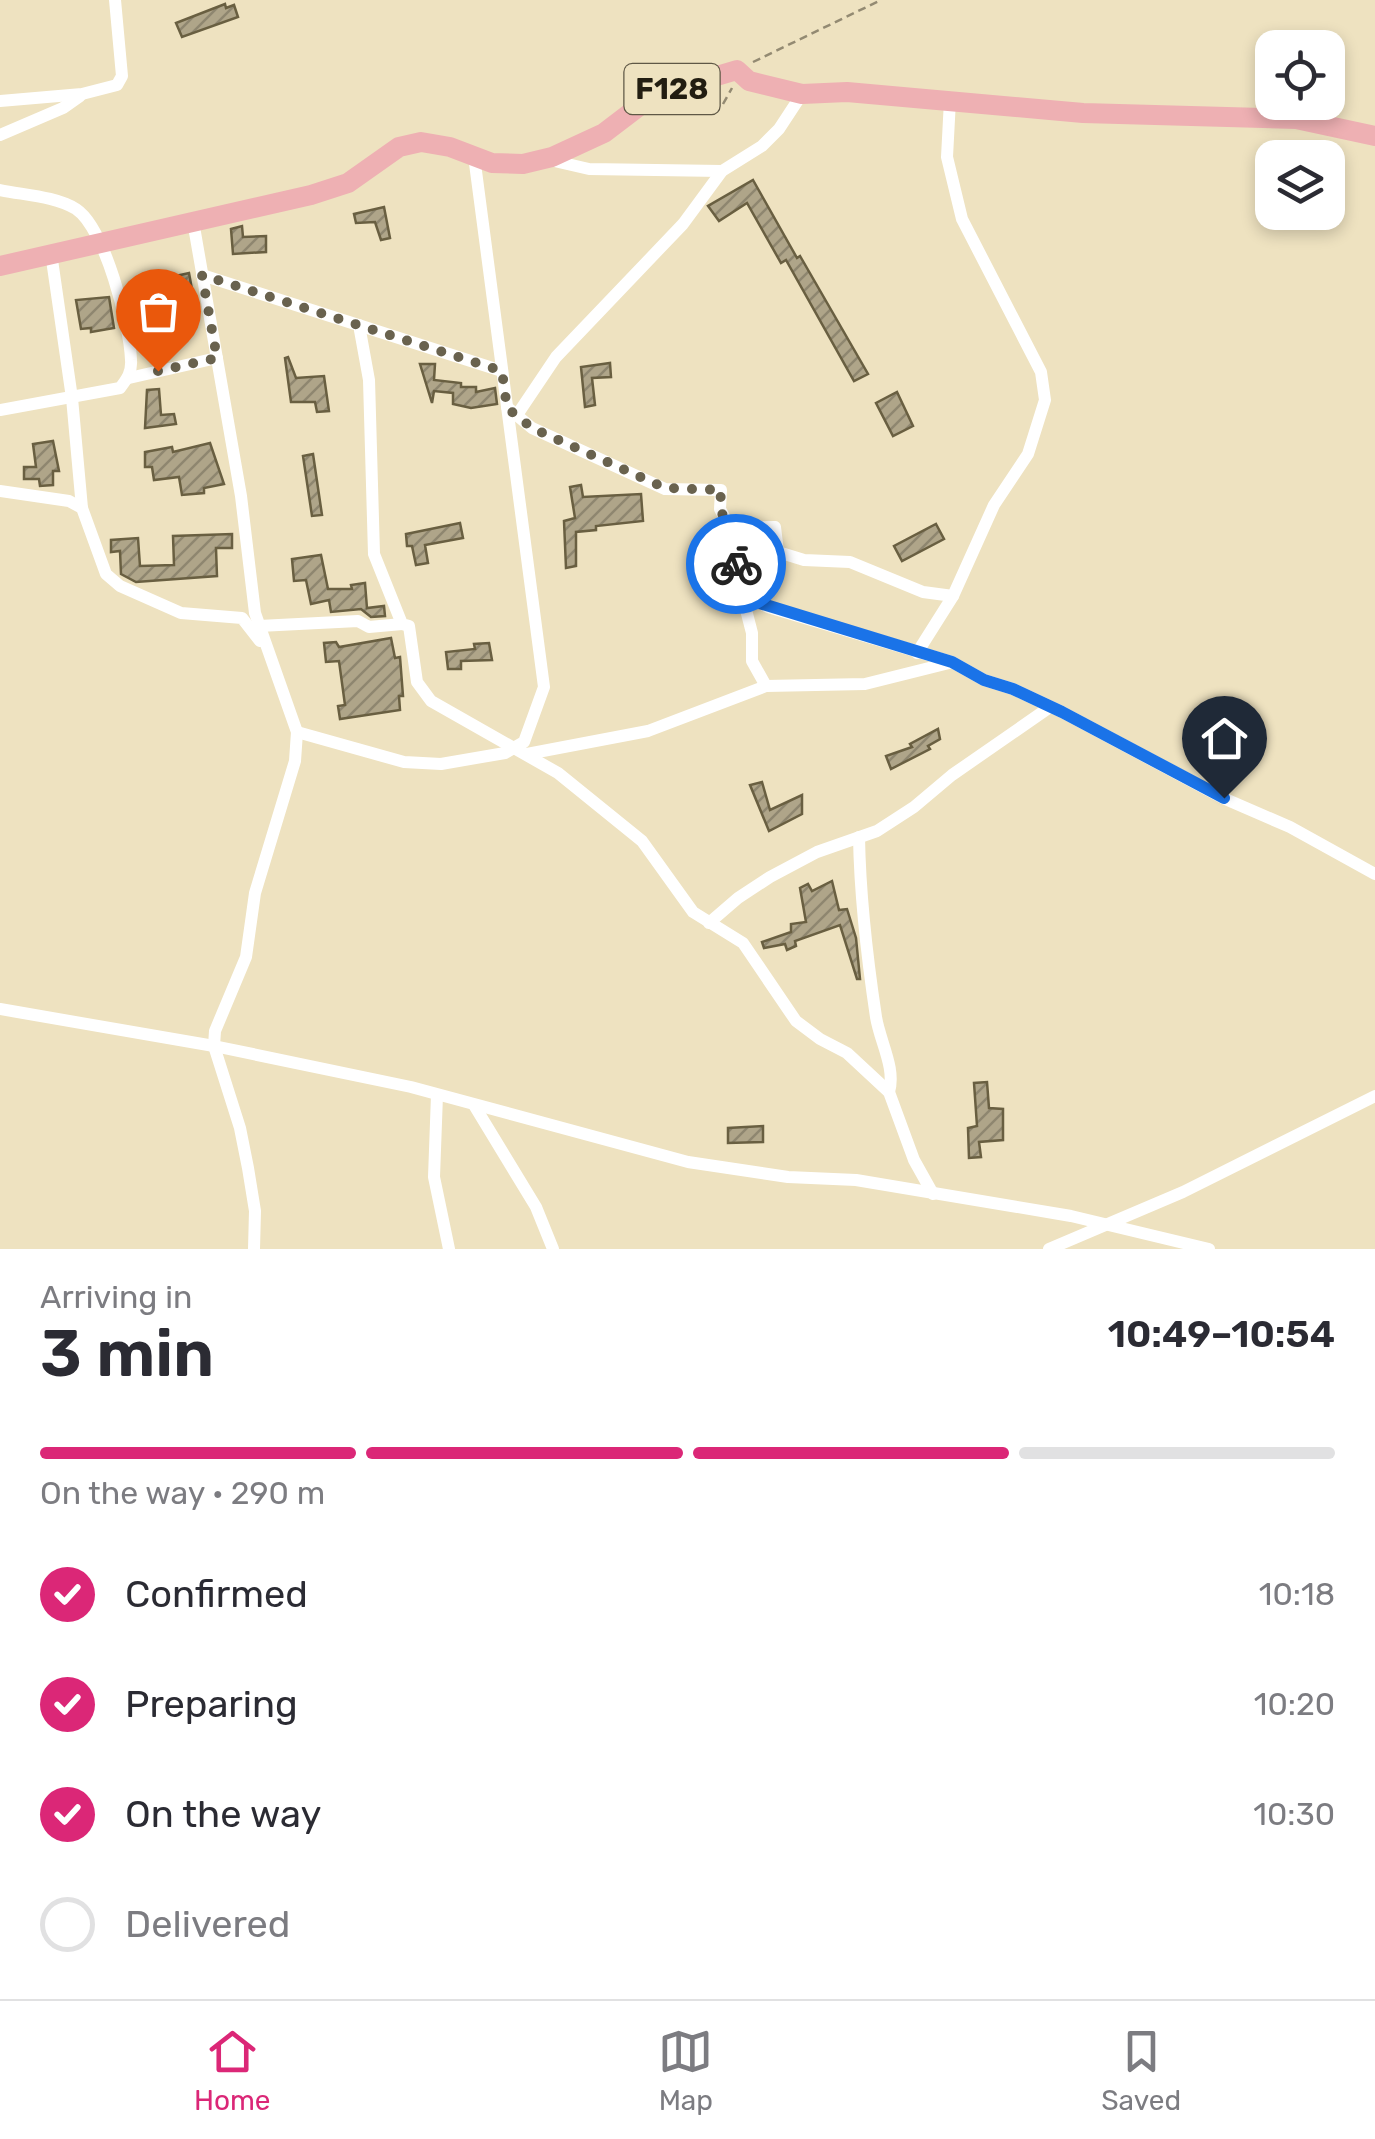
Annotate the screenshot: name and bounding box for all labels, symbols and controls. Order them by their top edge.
map controls [1255,30,1345,230]
button: locate [1255,30,1345,120]
road number: F128 [624,64,720,114]
button: layers [1255,140,1345,230]
pin [116,269,201,372]
icon: bag [131,284,186,339]
courier [686,514,786,614]
icon: bike [709,537,764,592]
pin [1182,696,1267,799]
icon: home [1197,711,1252,766]
text: Arriving in [40,1278,192,1316]
text: 10:49–10:54 [1108,1311,1335,1357]
text: 3 min [40,1315,214,1392]
text: On the way · 290 m [40,1474,325,1512]
icon: check [40,1567,95,1622]
text: Confirmed [125,1571,308,1617]
text: 10:18 [1259,1575,1335,1613]
icon: check [40,1677,95,1732]
text: Preparing [125,1681,298,1727]
text: 10:20 [1254,1685,1335,1723]
icon: check [40,1787,95,1842]
text: On the way [125,1791,321,1837]
text: 10:30 [1253,1795,1335,1833]
text: Delivered [125,1901,290,1947]
tab: Home [194,2024,271,2117]
tab: Map [658,2024,713,2117]
tab: Saved [1101,2024,1181,2117]

